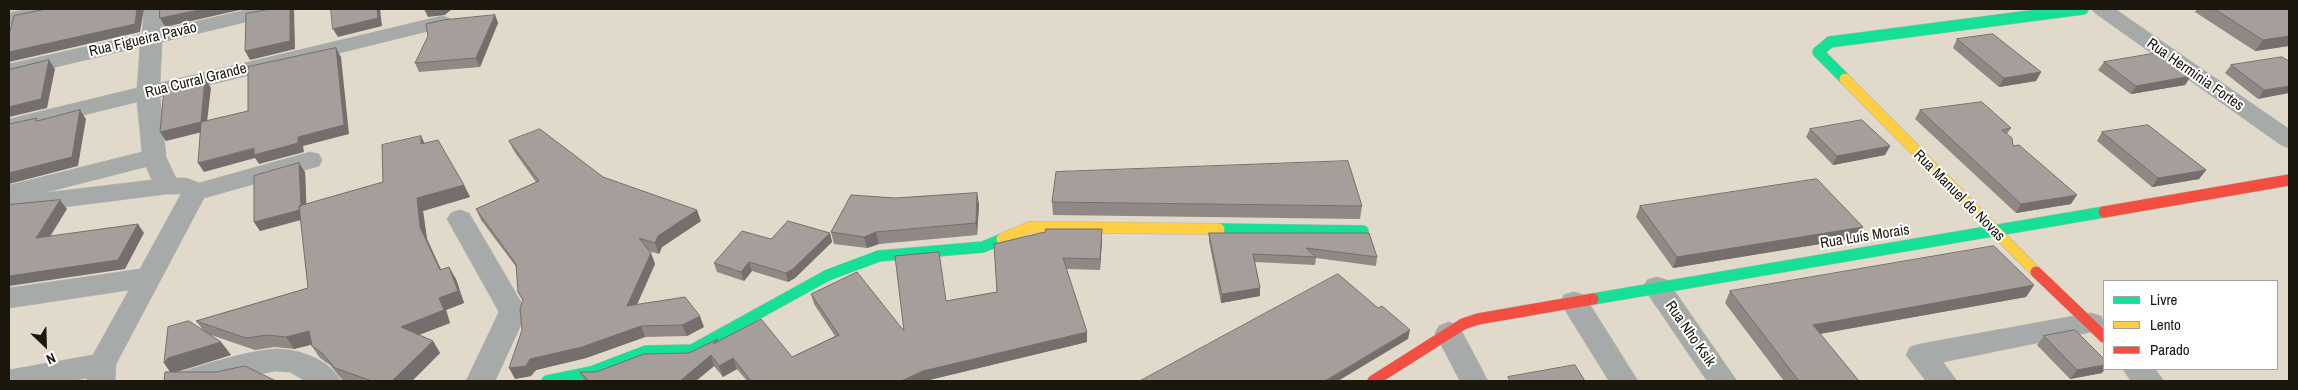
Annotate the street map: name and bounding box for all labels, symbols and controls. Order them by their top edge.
street label: Rua Figueira Pavão [87,19,199,61]
street label: Rua Hermínia Fortes [2143,35,2247,115]
street label: Rua Curral Grande [143,60,249,102]
street label: Rua Manuel de Novas [1910,147,2008,245]
street label: Rua Luís Morais [1819,221,1911,253]
legend [2103,280,2278,370]
text: Livre [2150,289,2177,310]
street label: Rua Nho Ksik [1661,298,1719,370]
text: Lento [2150,314,2181,335]
north arrow [20,320,70,370]
text: Parado [2150,339,2190,360]
text: N [44,349,59,369]

